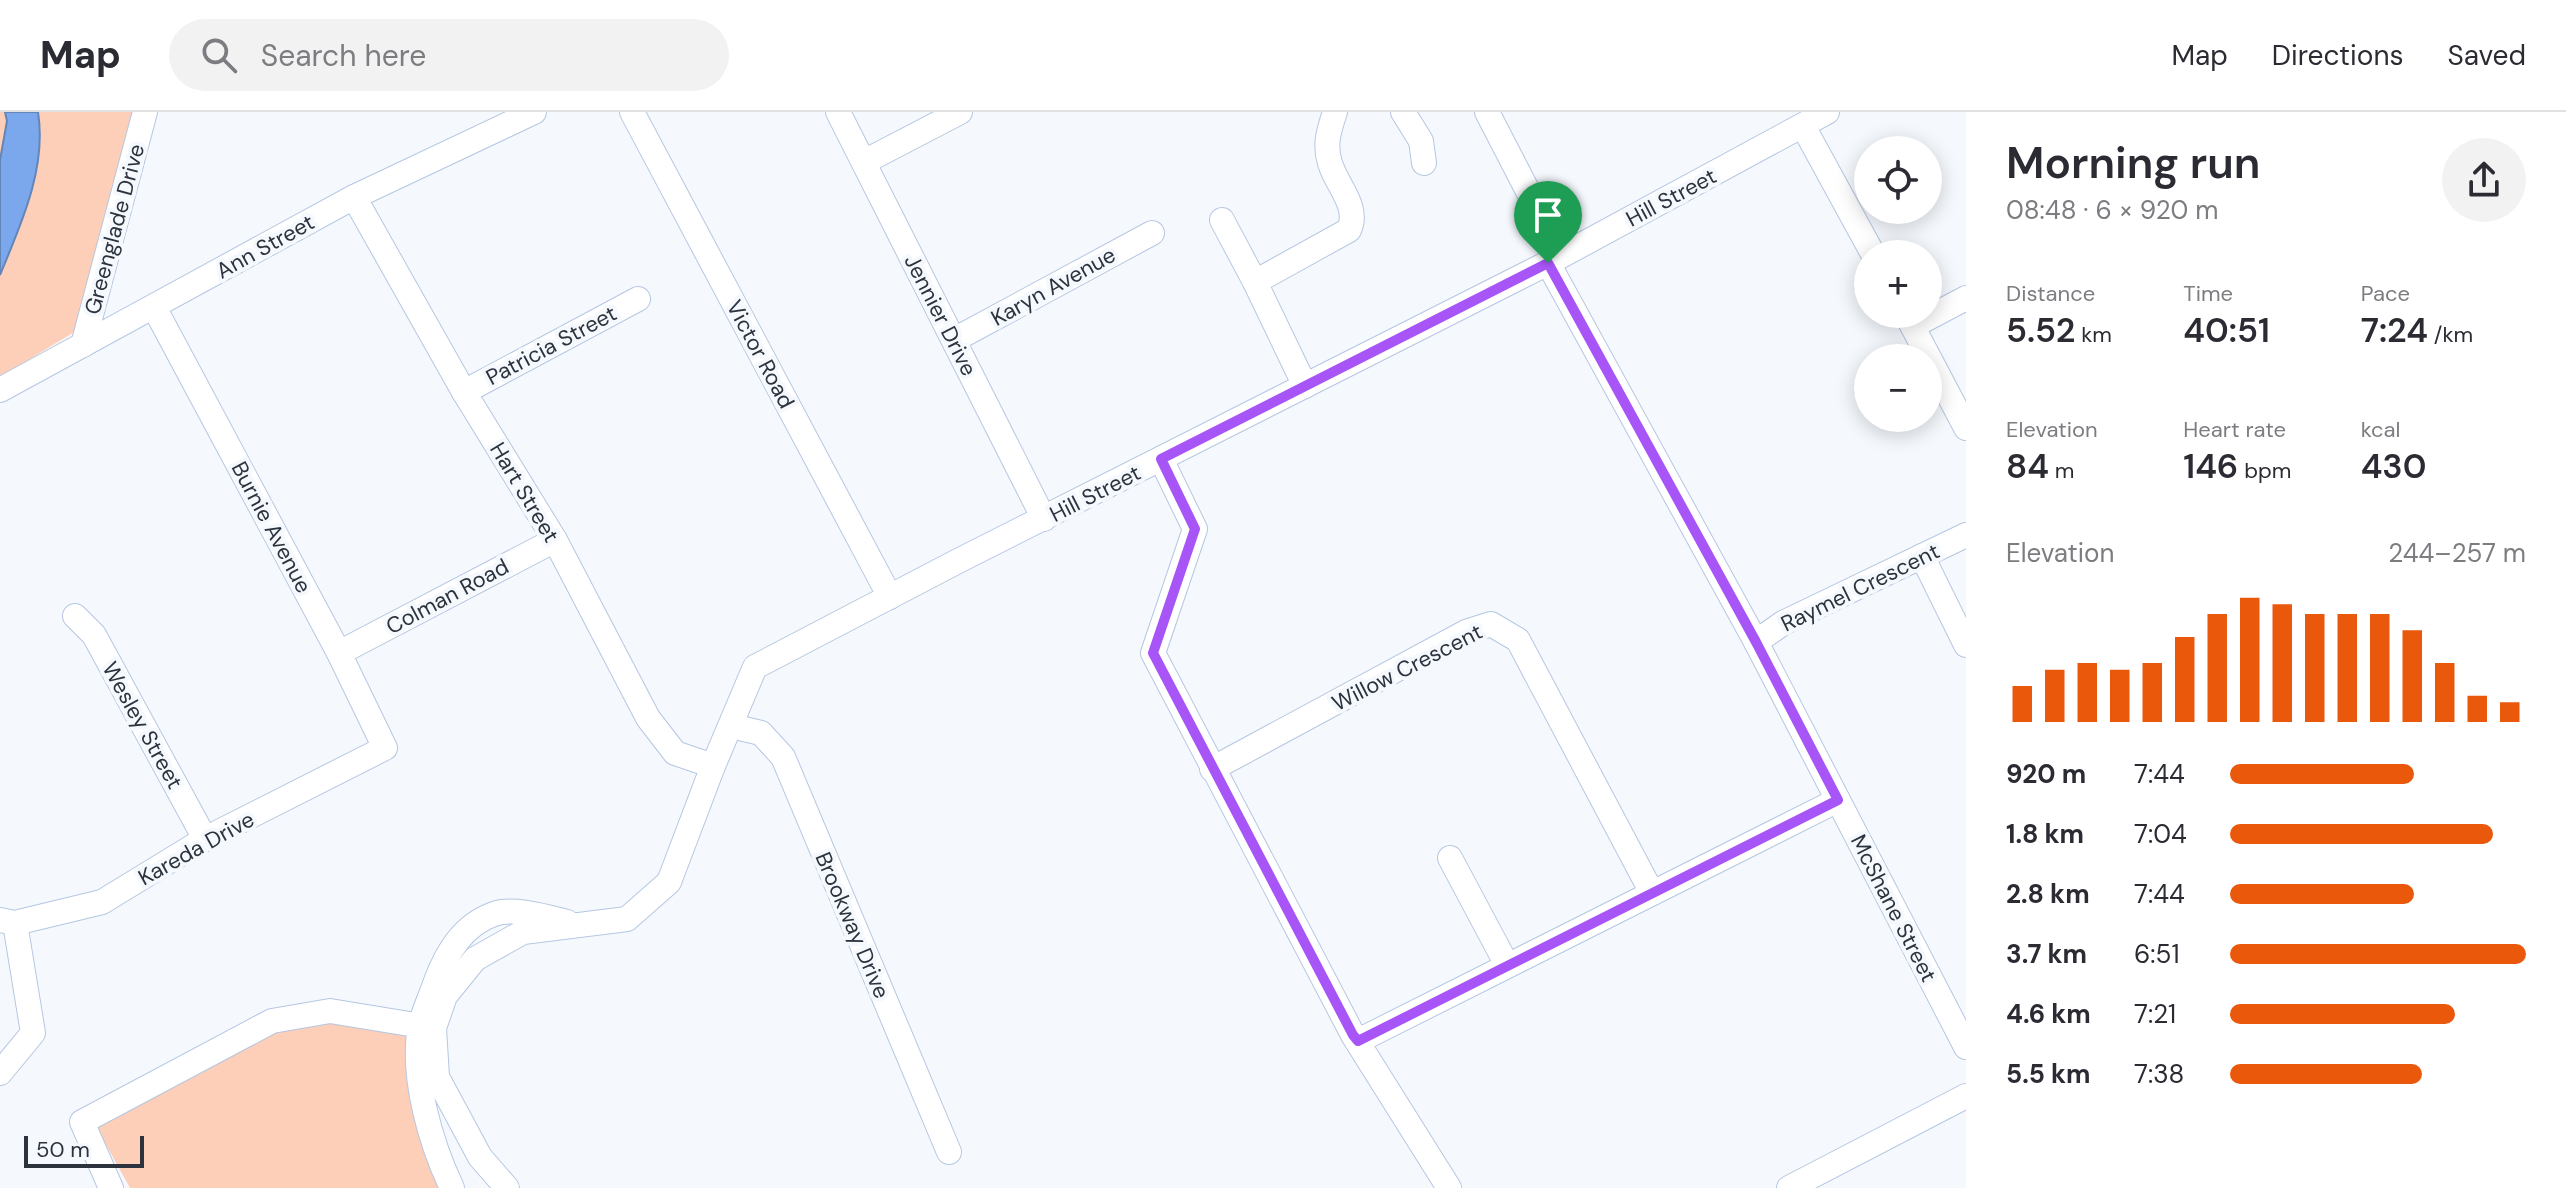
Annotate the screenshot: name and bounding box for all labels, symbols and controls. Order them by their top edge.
search box [169,19,729,91]
text: Map [40,30,121,80]
icon: search [197,33,241,77]
text: Search here [261,36,426,75]
text: Map [2171,37,2228,74]
text: Directions [2272,37,2404,74]
text: Saved [2448,37,2526,74]
text: Morning run [2006,134,2260,192]
map controls [1854,136,1942,432]
button: locate [1854,136,1942,224]
button: share [2442,138,2526,222]
street label: Greenglade Drive [78,141,151,318]
street label: Hill Street [1621,162,1721,233]
pin [1514,181,1582,263]
icon: arrive [1526,193,1570,237]
text: 08:48 · 6 × 920 m [2006,193,2218,227]
street label: Ann Street [211,208,320,285]
street label: Karyn Avenue [986,240,1121,333]
button: + [1854,240,1942,328]
street label: Jennier Drive [898,250,984,381]
text: Distance [2006,279,2095,308]
text: Time [2183,279,2233,308]
text: Pace [2361,279,2410,308]
street label: Victor Road [720,295,801,414]
street label: Patricia Street [481,299,622,392]
text: 5.52 [2006,308,2075,353]
text: 40:51 [2183,308,2270,353]
text: 7:24 [2361,308,2428,353]
text: km [2075,320,2112,349]
text: /km [2428,320,2473,349]
button: − [1854,344,1942,432]
text: Elevation [2006,415,2098,444]
text: Heart rate [2183,415,2286,444]
text: kcal [2361,415,2400,444]
street label: Hart Street [483,437,566,548]
text: 84 [2006,444,2049,489]
text: 146 [2183,444,2238,489]
text: 430 [2361,444,2426,489]
street label: Burnie Avenue [225,456,318,598]
text: m [2049,456,2074,485]
text: bpm [2238,456,2291,485]
street label: Hill Street [1045,458,1146,529]
text: Elevation [2006,536,2114,570]
text: 244–257 m [2388,536,2526,570]
street label: Raymel Crescent [1776,537,1944,638]
street label: Colman Road [381,552,514,641]
street label: Willow Crescent [1327,617,1487,718]
street label: Wesley Street [96,657,189,794]
text: 920 m [2006,757,2086,791]
text: 7:44 [2134,757,2185,791]
street label: Kareda Drive [133,805,259,892]
text: 1.8 km [2006,817,2084,851]
text: 7:04 [2134,817,2187,851]
street label: McShane Street [1844,830,1943,987]
street label: Brookway Drive [809,848,896,1003]
text: 2.8 km [2006,877,2090,911]
text: 7:44 [2134,877,2185,911]
text: 3.7 km [2006,937,2087,971]
text: 6:51 [2134,937,2180,971]
text: 4.6 km [2006,997,2091,1031]
text: 7:21 [2134,997,2176,1031]
text: 5.5 km [2006,1057,2091,1091]
text: 7:38 [2134,1057,2184,1091]
scale bar [24,1132,144,1168]
text: 50 m [36,1135,90,1164]

